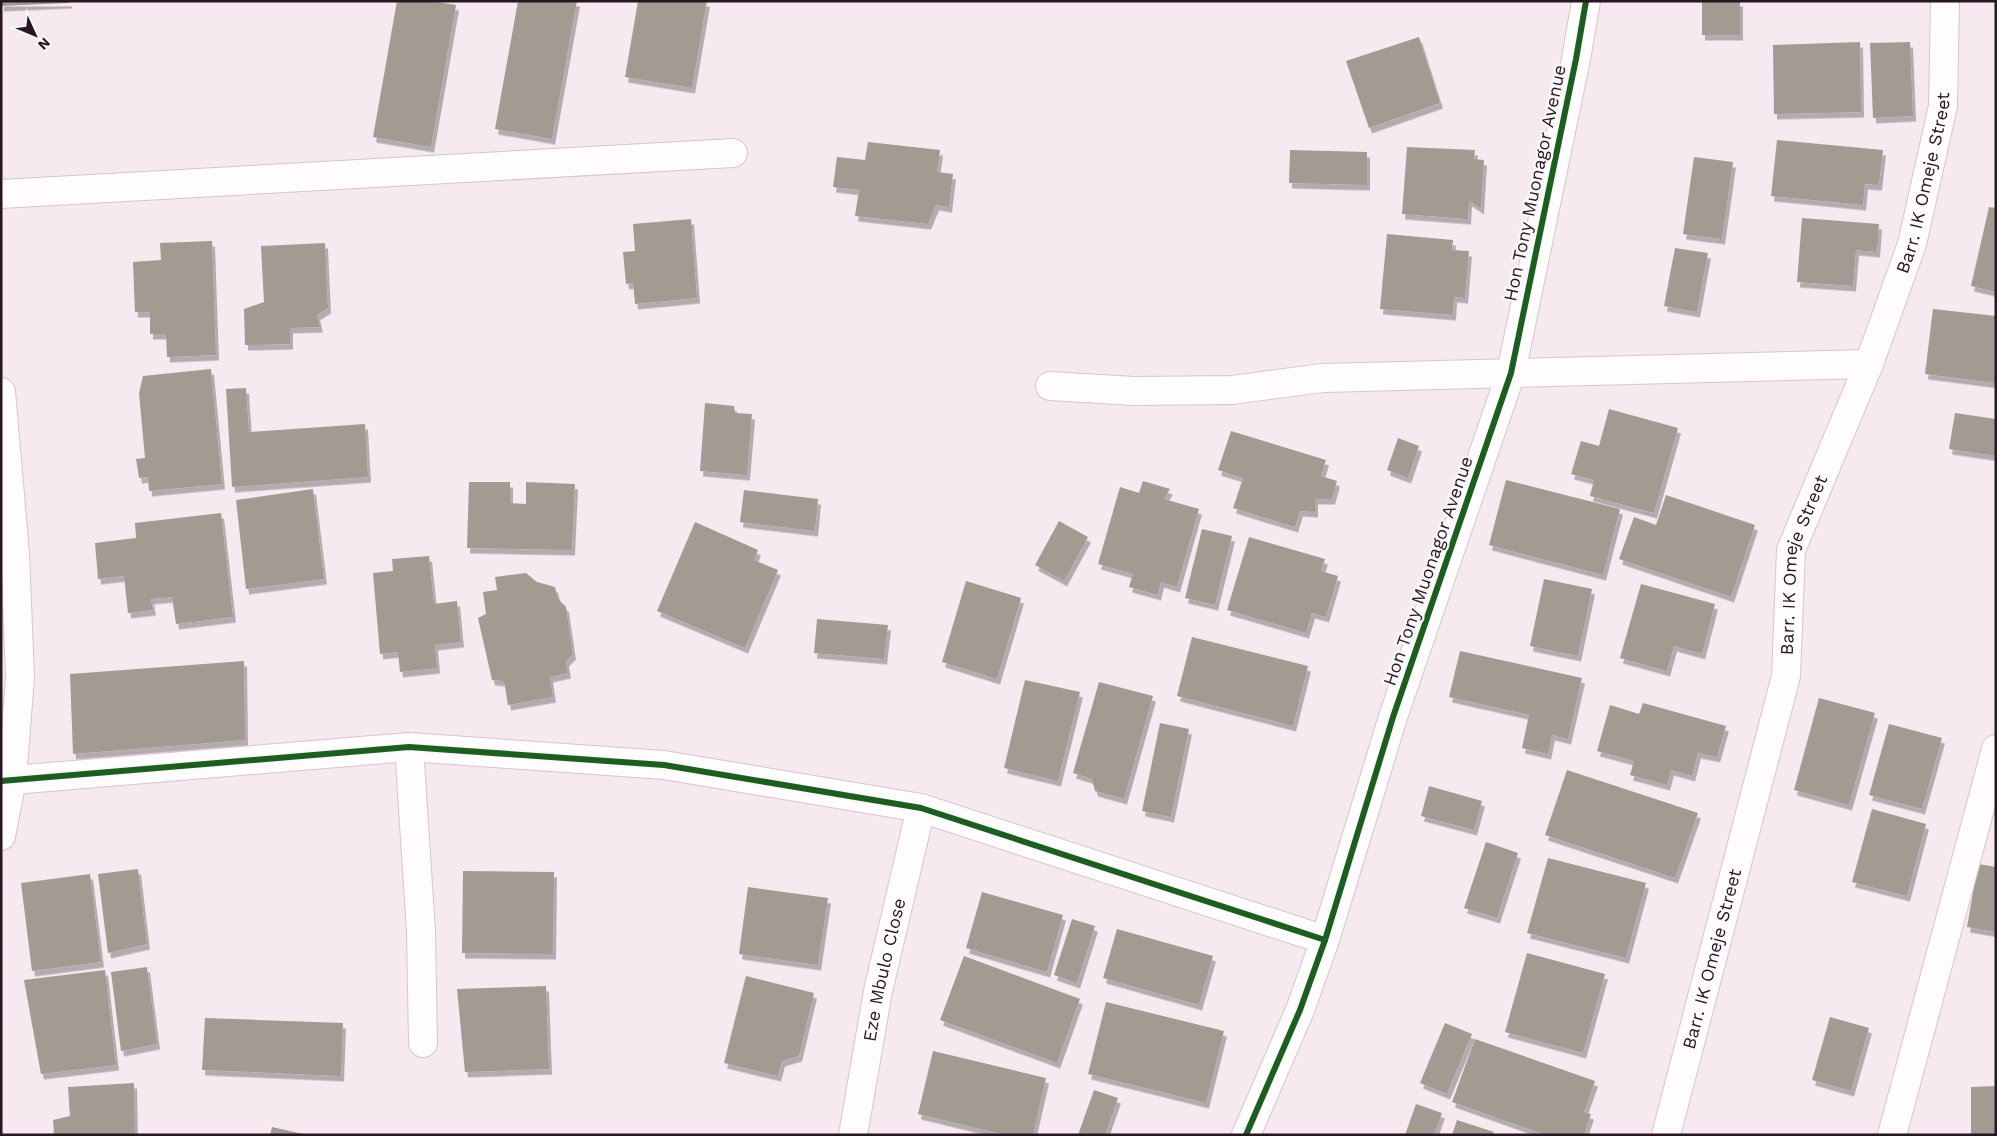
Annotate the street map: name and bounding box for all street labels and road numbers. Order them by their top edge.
street label: Hon Tony Muonagor Avenue [1499,63,1570,303]
street label: Barr. IK Omeje Street [1891,92,1953,276]
street label: Hon Tony Muonagor Avenue [1378,453,1477,688]
street label: Barr. IK Omeje Street [1776,471,1831,656]
street label: Barr. IK Omeje Street [1678,866,1745,1051]
street label: Eze Mbulo Close [858,896,909,1043]

